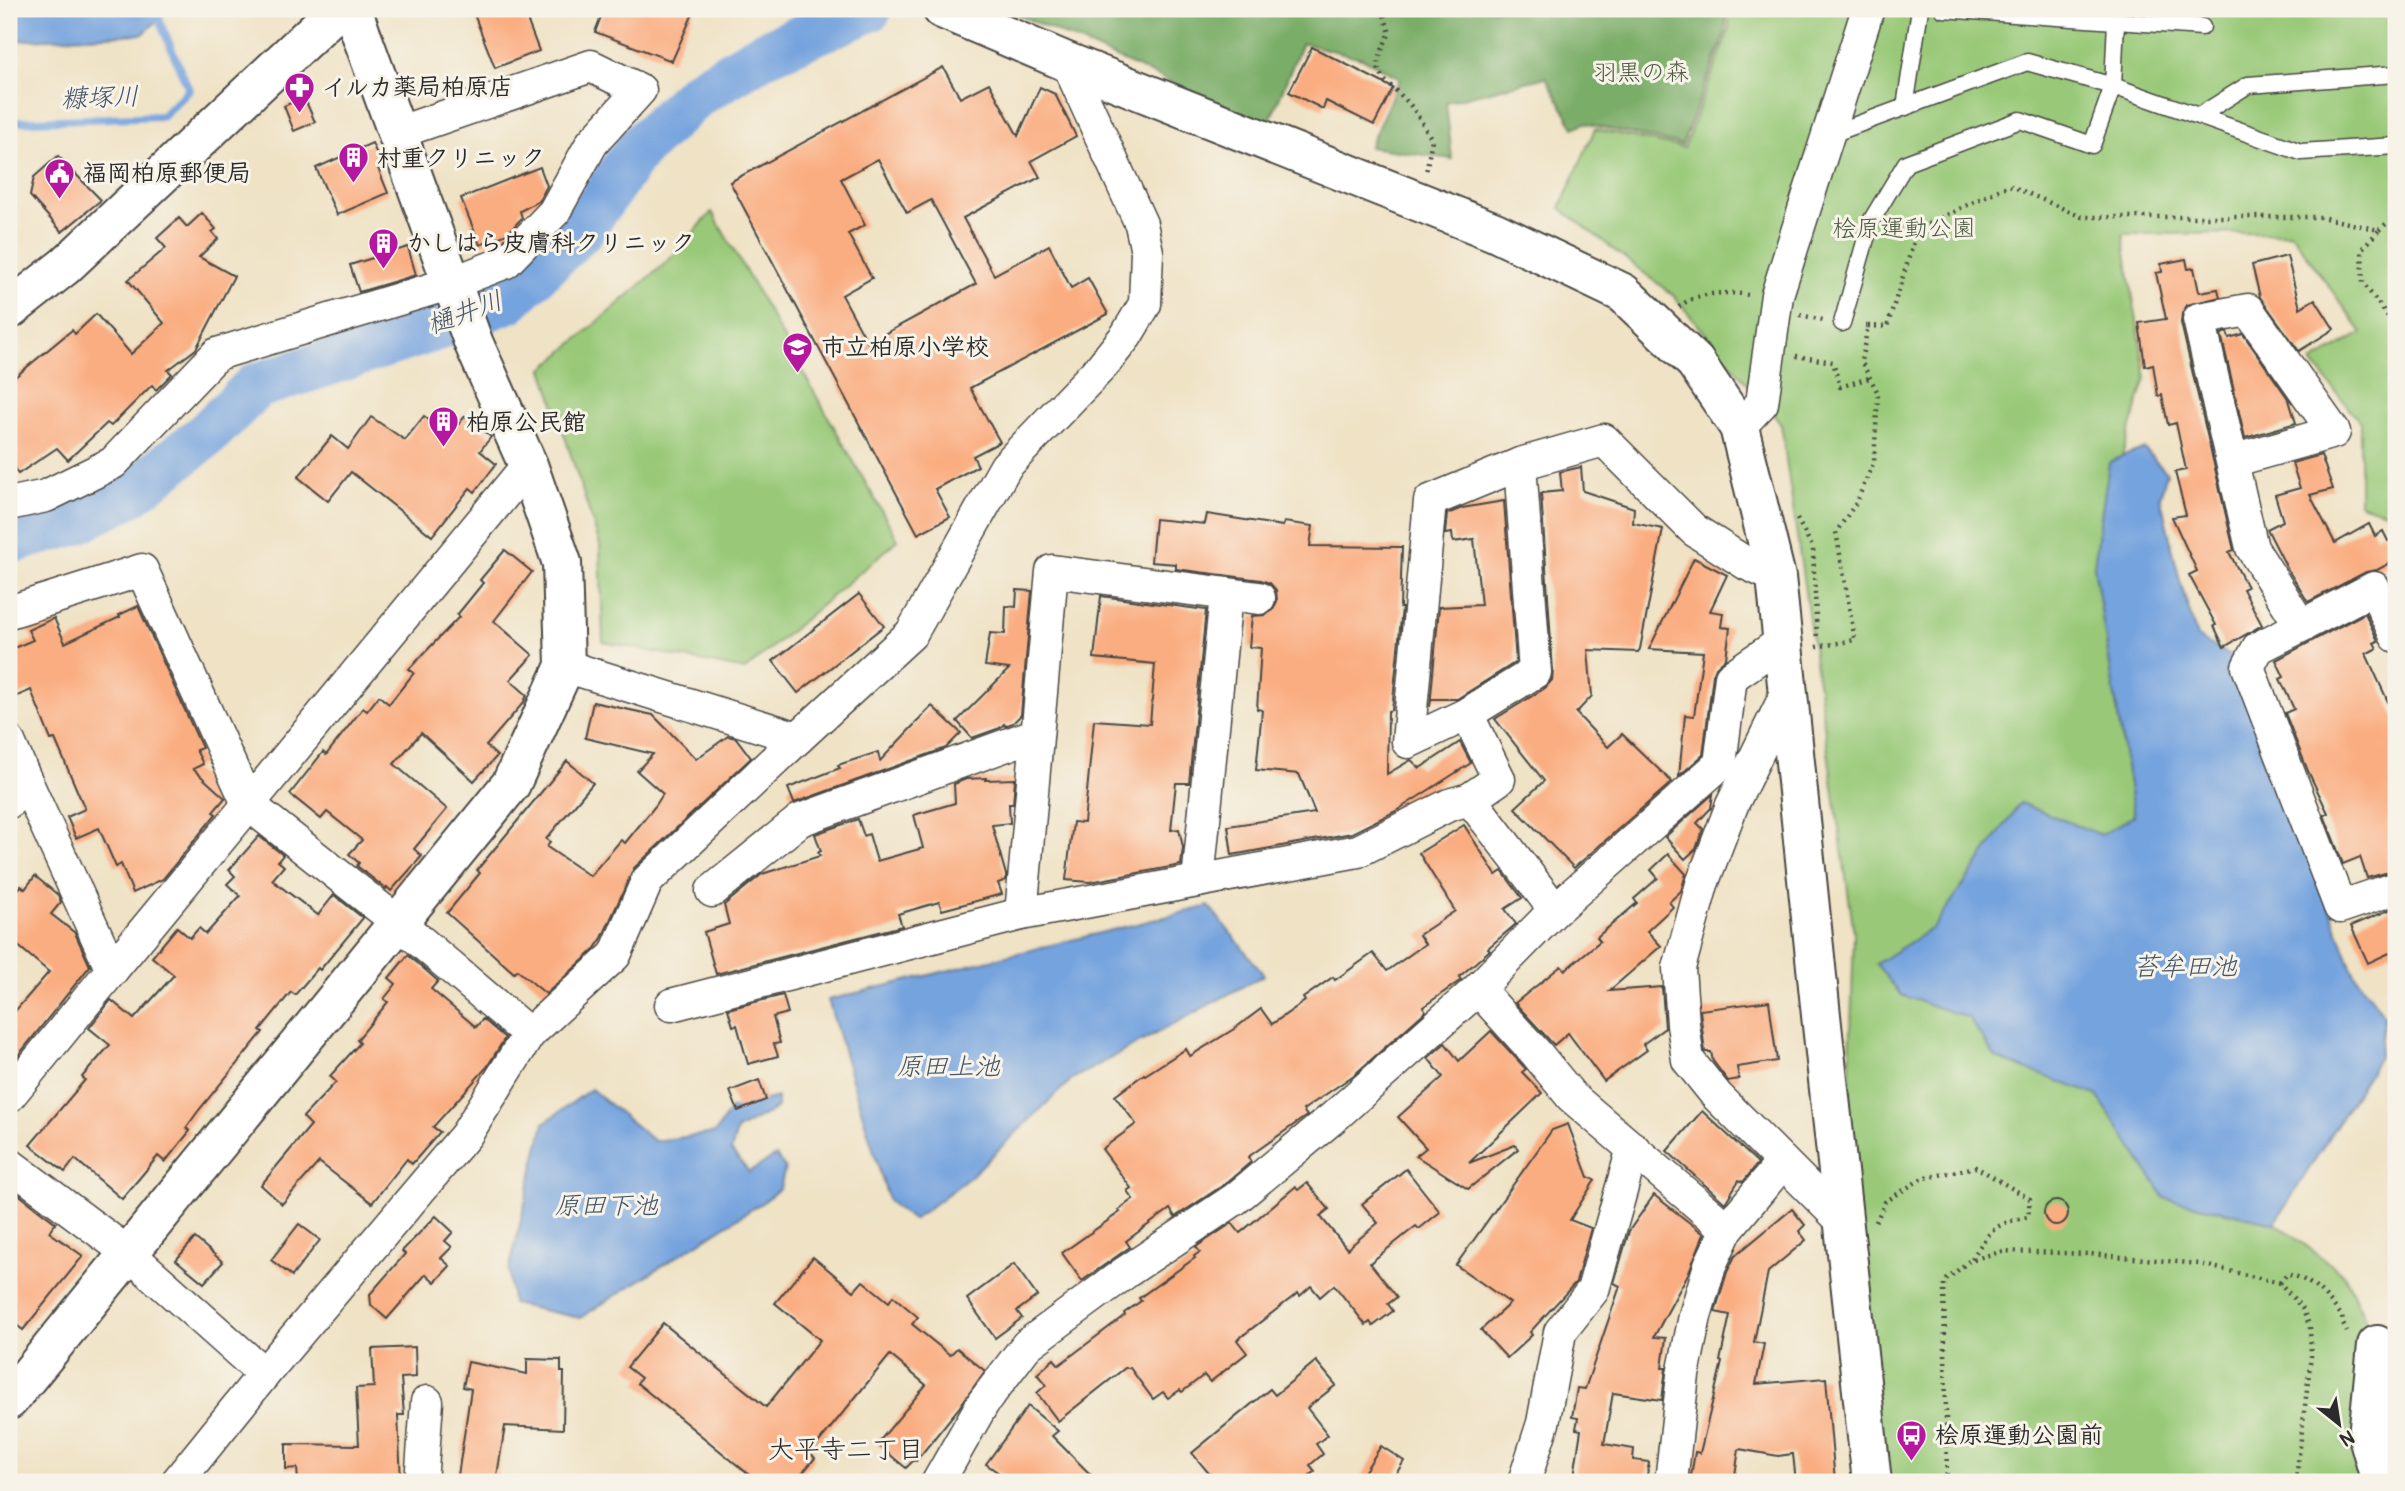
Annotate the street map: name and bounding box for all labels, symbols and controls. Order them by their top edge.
park label: 羽黒の森 [1593,58,1689,87]
pharmacy icon: イルカ薬局柏原店 [282,70,316,114]
place label: イルカ薬局柏原店 [322,73,513,102]
water label: 糠塚川 [60,81,140,115]
building icon: 村重クリニック [337,141,371,185]
place label: 村重クリニック [377,144,545,173]
public building icon: 福岡柏原郵便局 [43,156,77,200]
place label: 福岡柏原郵便局 [83,159,251,188]
park label: 桧原運動公園 [1832,214,1976,243]
building icon: かしはら皮膚科クリニック [367,226,401,270]
place label: かしはら皮膚科クリニック [407,229,695,258]
water label: 樋井川 [423,285,507,341]
school or university icon: 市立柏原小学校 [781,330,815,374]
place label: 市立柏原小学校 [821,333,989,362]
building icon: 柏原公民館 [426,405,460,449]
place label: 柏原公民館 [466,408,586,437]
water label: 苔牟田池 [2133,951,2238,983]
water label: 原田上池 [896,1051,1001,1083]
water label: 原田下池 [554,1190,659,1222]
north arrow [2304,1390,2374,1460]
bus stop icon: 桧原運動公園前 [1895,1418,1929,1462]
place label: 桧原運動公園前 [1935,1421,2103,1450]
text: N [2335,1424,2359,1452]
district label: 大平寺二丁目 [768,1434,924,1466]

